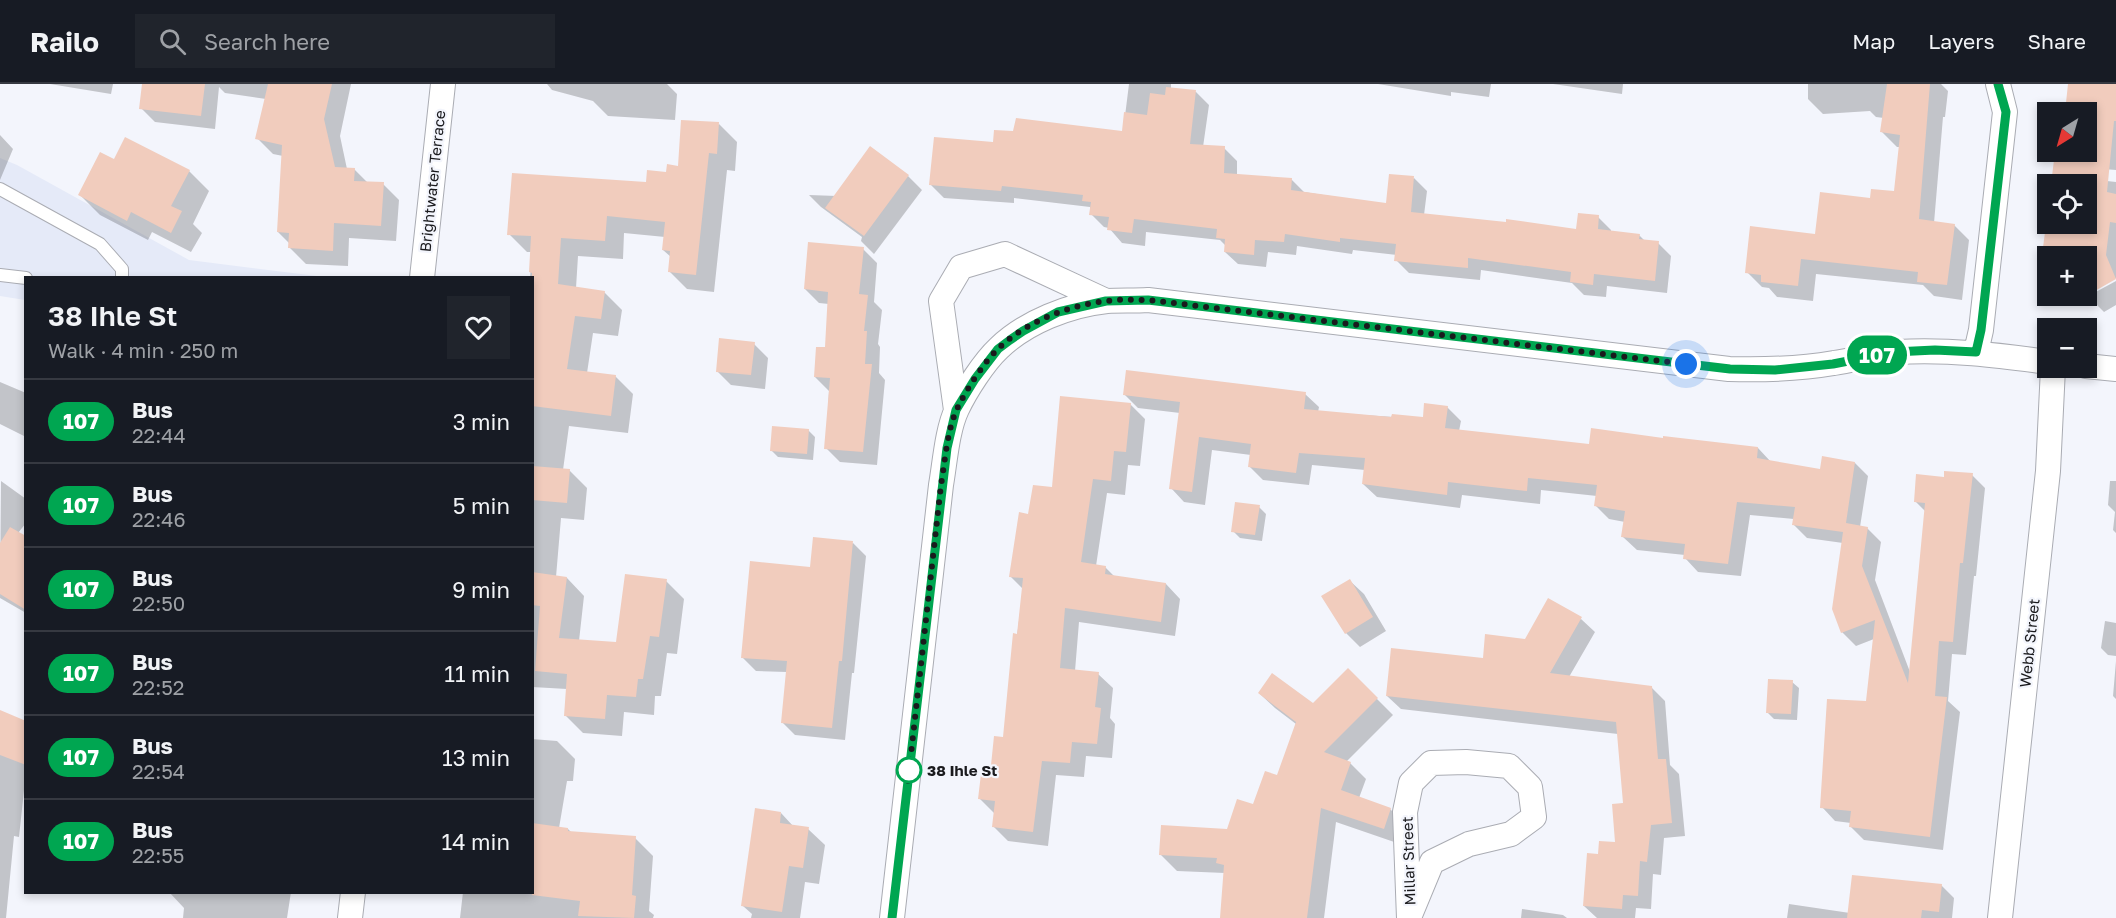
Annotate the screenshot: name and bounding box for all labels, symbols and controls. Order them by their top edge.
search box [135,14,555,68]
text: Railo [30,25,99,58]
icon: search [156,25,189,58]
text: Search here [204,28,330,55]
text: Map [1852,28,1895,54]
text: Layers [1928,28,1995,54]
text: Share [2028,28,2086,54]
north arrow [2037,102,2097,162]
map controls [2037,102,2097,378]
street label: Brightwater Terrace [416,109,448,253]
button: locate [2037,174,2097,234]
button: + [2037,246,2097,306]
button: heart [447,296,510,359]
text: 38 Ihle St [48,299,178,332]
button: − [2037,318,2097,378]
line badge: 107 [1842,336,1912,374]
text: Walk · 4 min · 250 m [48,338,238,362]
text: 107 [1859,342,1895,368]
your location [1671,349,1701,379]
text: Bus [132,396,173,423]
text: 107 [63,408,99,434]
text: 3 min [453,408,510,435]
text: 22:44 [132,423,186,447]
text: Bus [132,480,173,507]
text: 107 [63,492,99,518]
text: 5 min [453,492,510,519]
text: 22:46 [132,507,186,531]
text: Bus [132,564,173,591]
text: 107 [63,576,99,602]
text: 9 min [452,576,510,603]
text: 22:50 [132,591,185,615]
street label: Webb Street [2015,598,2043,688]
text: Bus [132,648,173,675]
text: 107 [63,660,99,686]
text: 11 min [444,660,510,687]
text: 22:52 [132,675,184,699]
text: Bus [132,732,173,759]
text: 107 [63,744,99,770]
text: 13 min [442,744,510,771]
marker: 38 Ihle St [896,757,922,783]
text: 22:54 [132,759,185,783]
place label: 38 Ihle St [927,761,997,779]
text: Bus [132,816,173,843]
street label: Millar Street [1397,816,1419,906]
text: 107 [63,828,99,854]
text: 14 min [442,828,510,855]
text: 22:55 [132,843,184,867]

